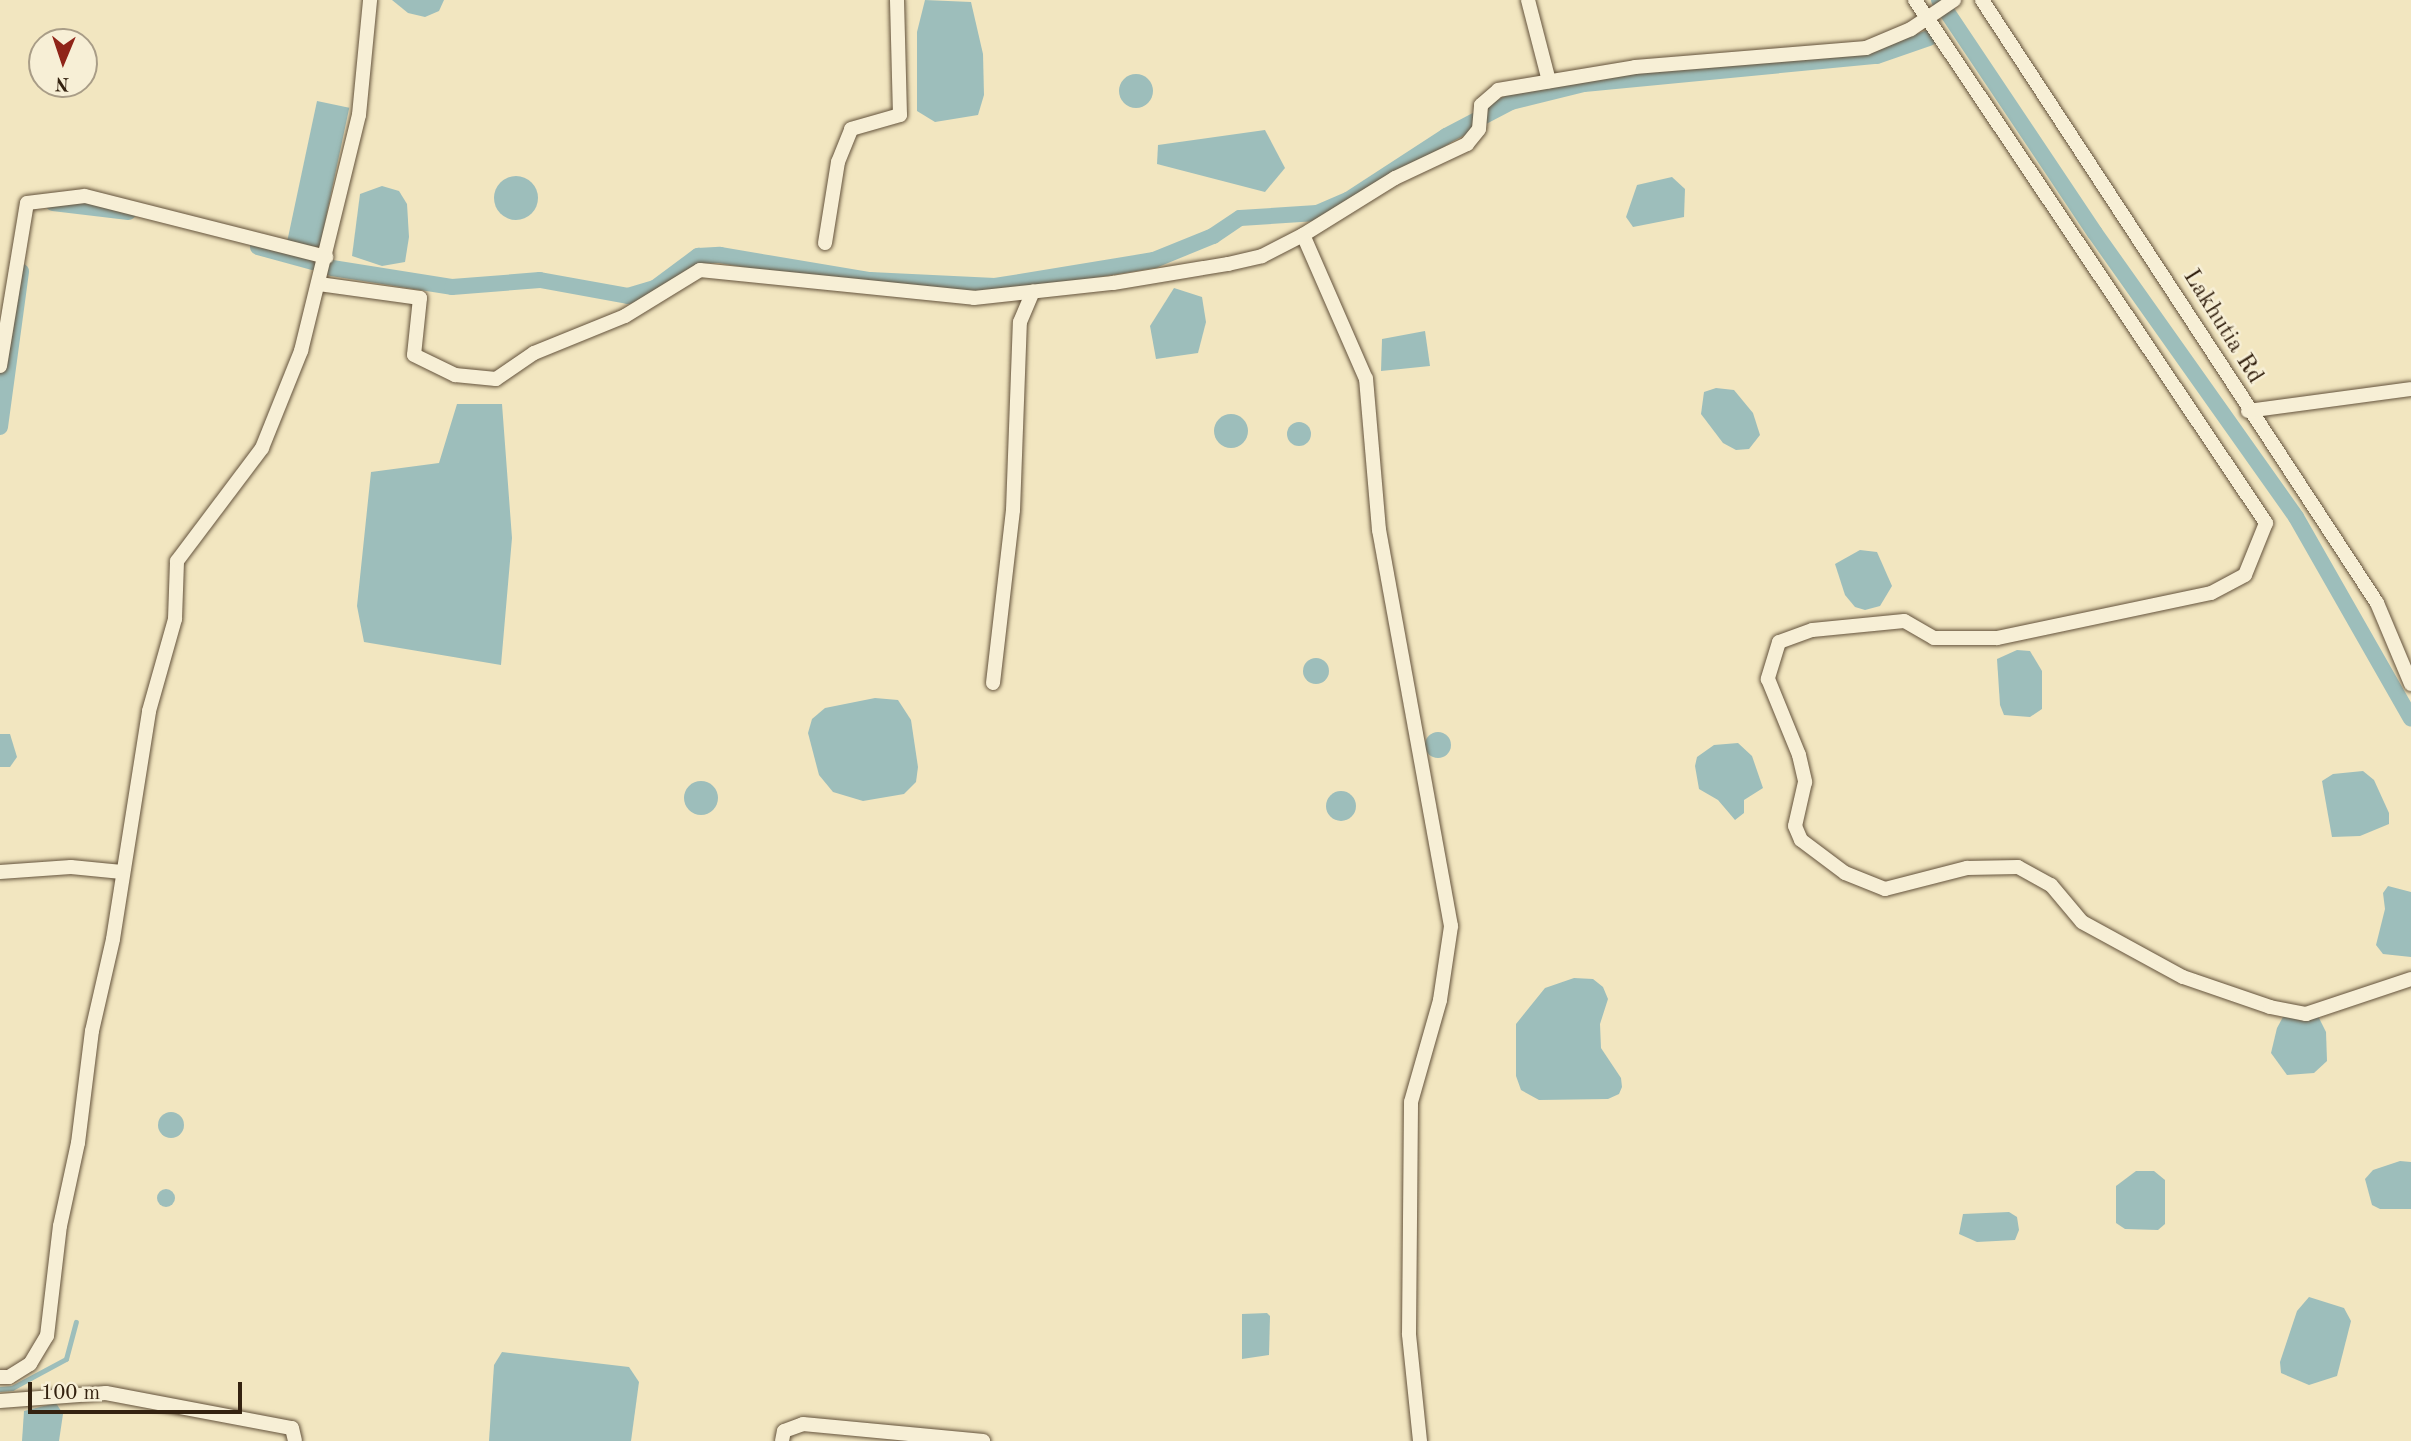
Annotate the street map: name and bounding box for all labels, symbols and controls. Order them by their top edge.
north arrow [28,28,98,98]
text: N [55,73,70,92]
street label: Lakhutia Rd [2175,264,2269,390]
scale bar [32,1368,245,1412]
text: 100 m [41,1383,100,1404]

